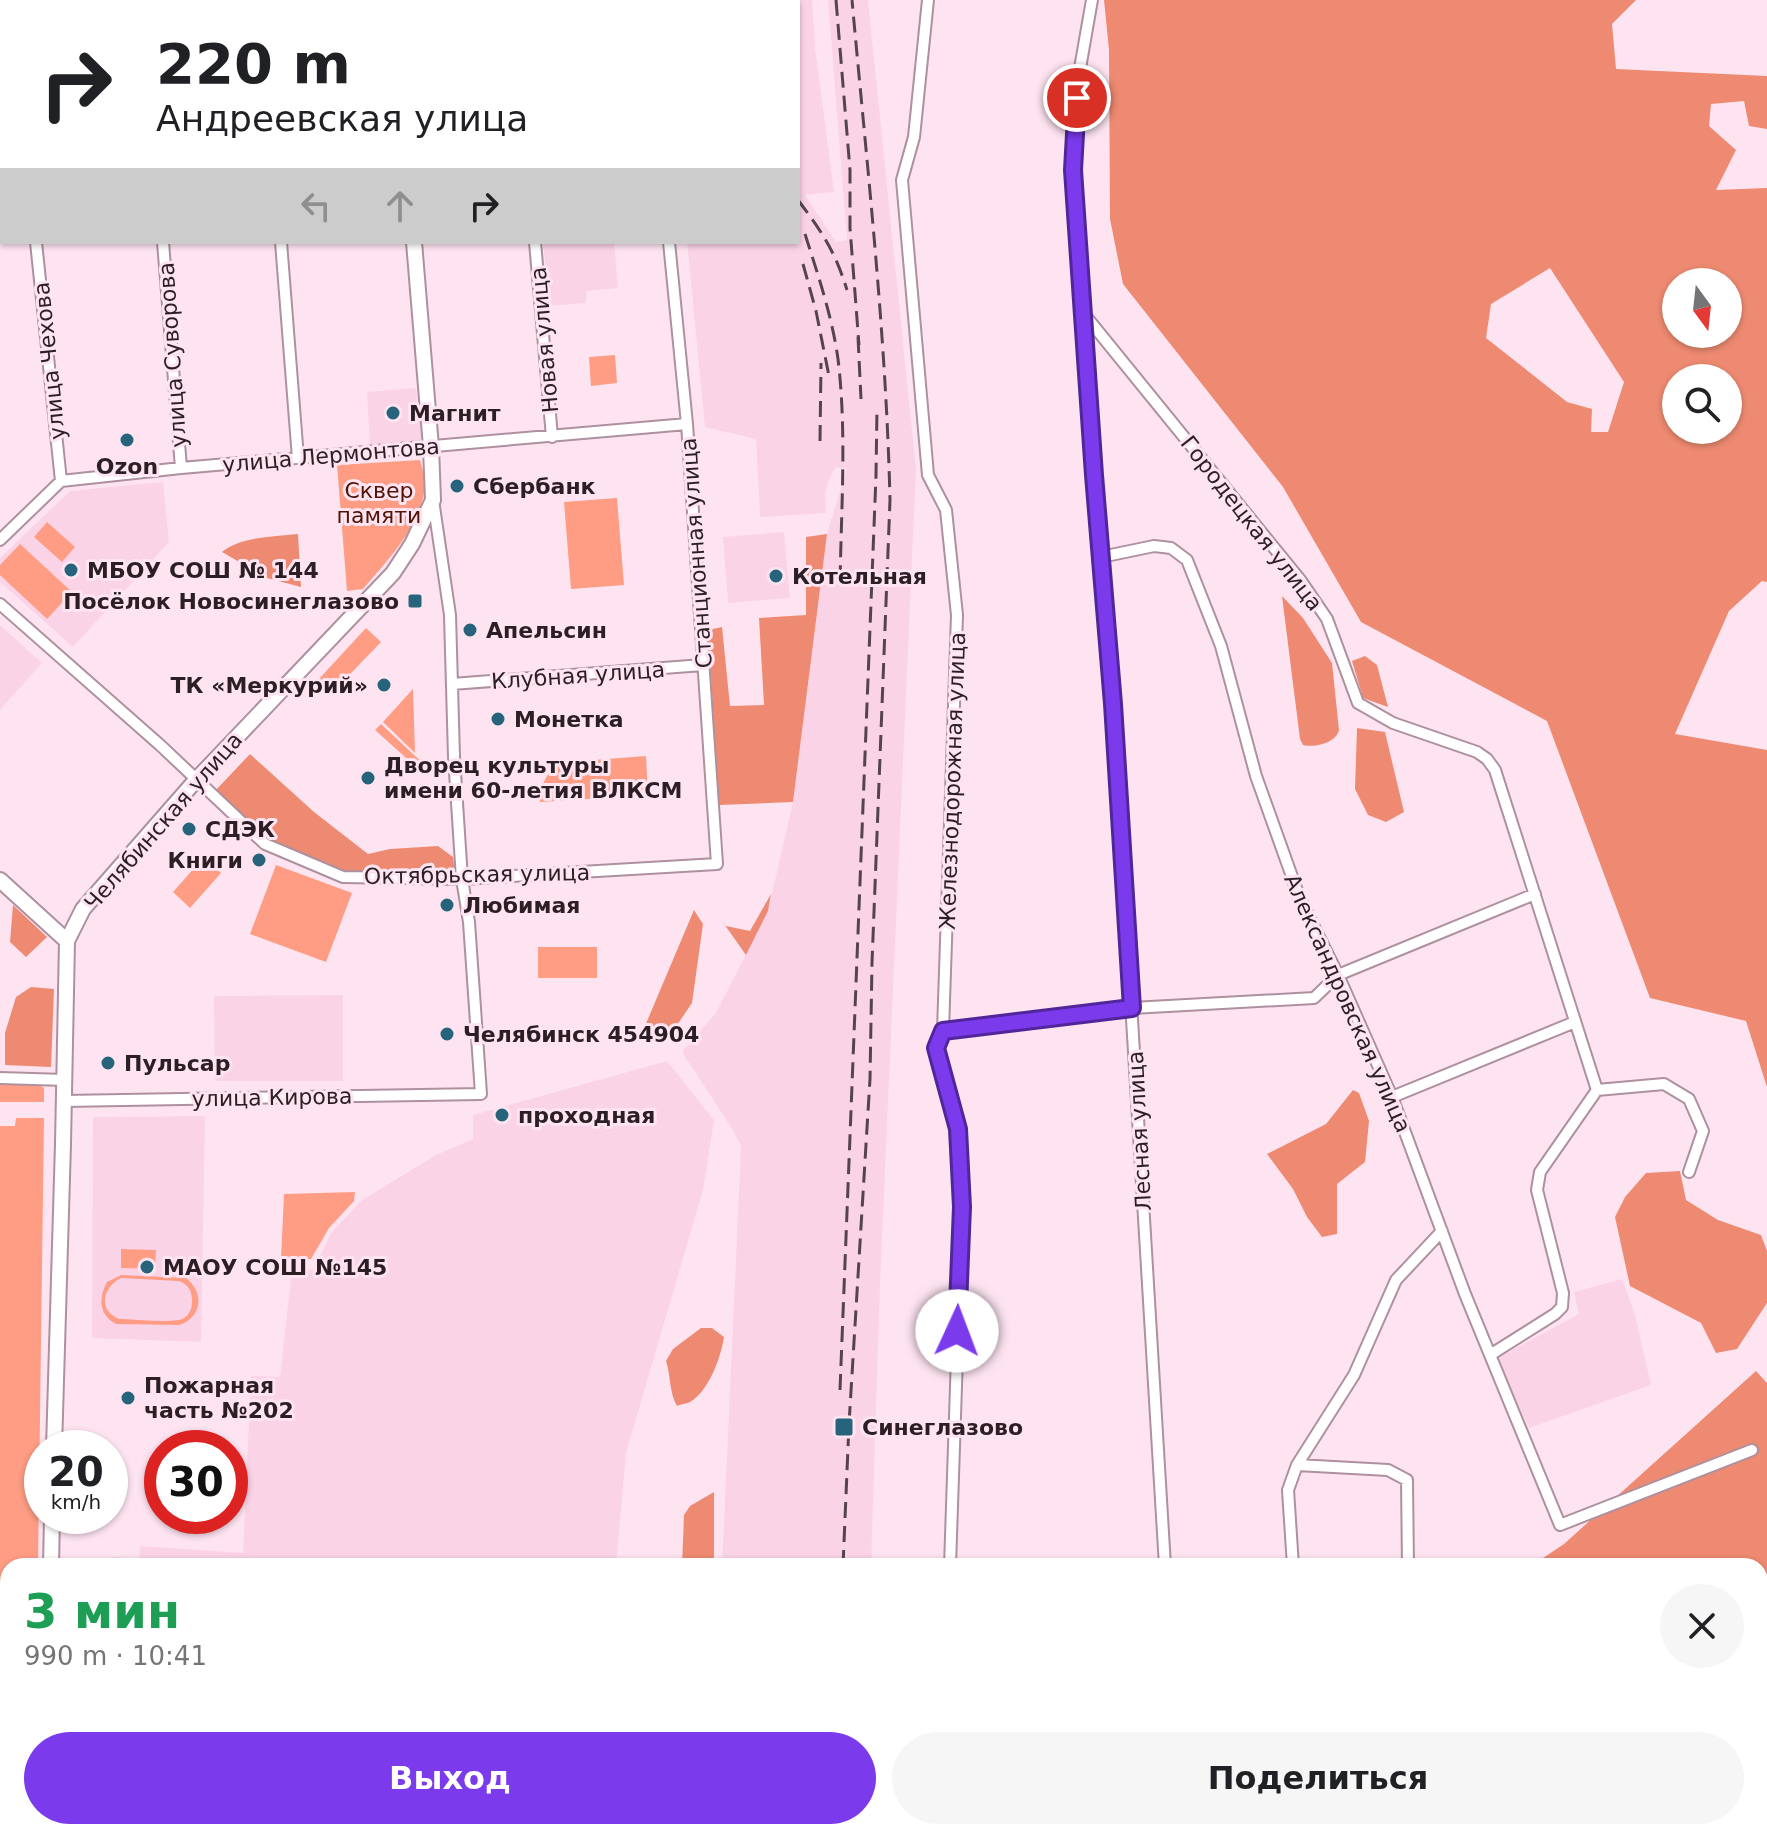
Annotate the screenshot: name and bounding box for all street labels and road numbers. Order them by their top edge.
street label: улица Суворова [154,262,191,448]
street label: Новая улица [526,266,563,414]
street label: улица Чехова [29,281,70,441]
street label: Городецкая улица [1176,431,1328,616]
street label: улица Лермонтова [221,434,441,477]
street label: Станционная улица [676,437,717,669]
street label: Железнодорожная улица [935,632,970,930]
street label: Клубная улица [490,657,666,694]
street label: Челябинская улица [79,727,247,915]
street label: Октябрьская улица [364,860,590,889]
street label: Александровская улица [1279,870,1416,1136]
street label: Лесная улица [1123,1050,1156,1212]
street label: улица Кирова [191,1084,353,1111]

